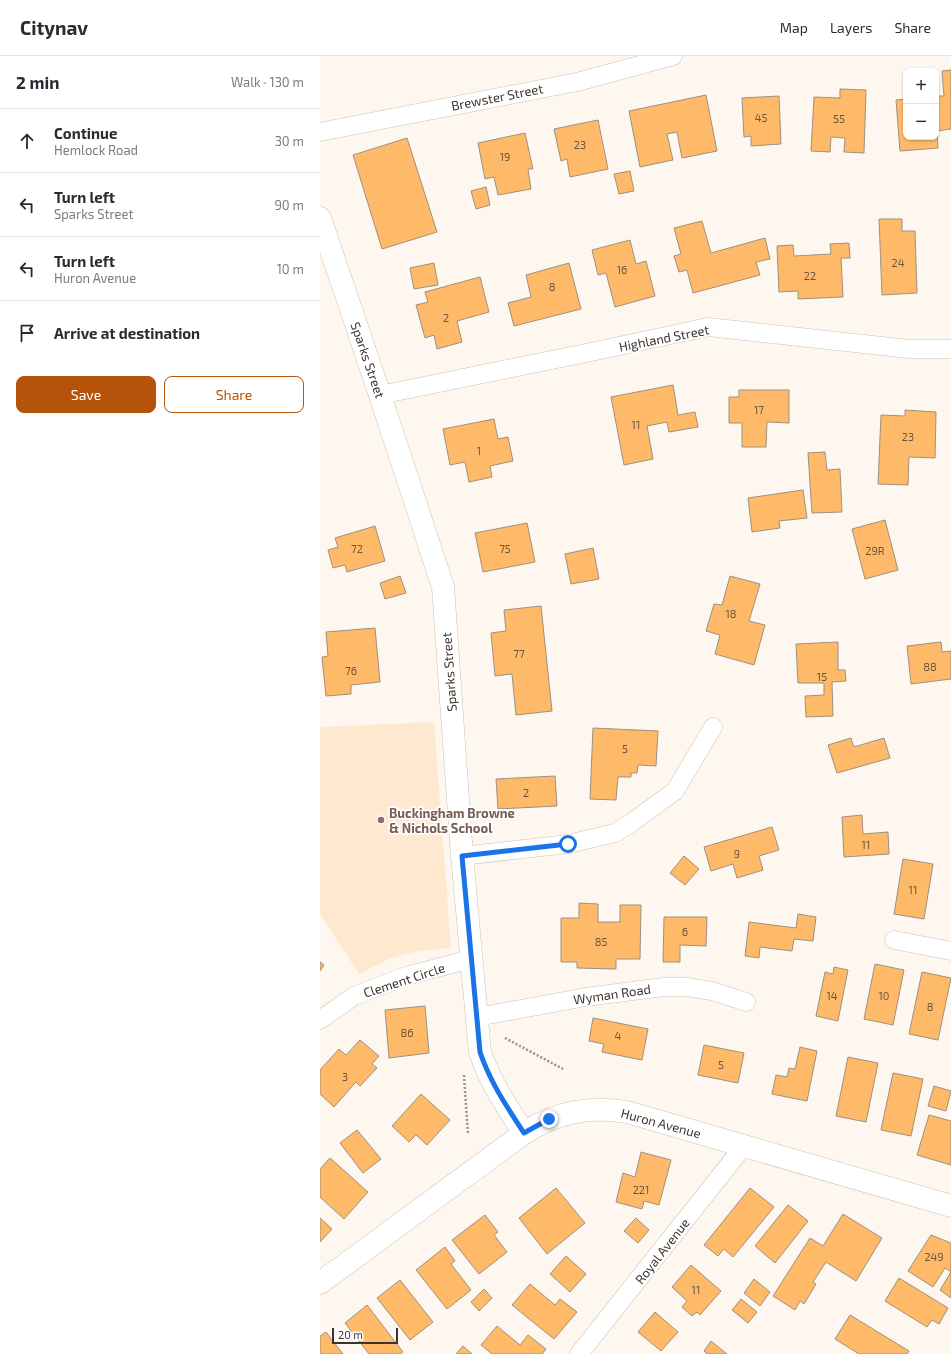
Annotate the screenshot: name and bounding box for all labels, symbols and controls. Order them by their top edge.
text: Citynav [20,16,88,39]
text: Map [780,19,808,36]
text: Layers [830,19,872,36]
text: Share [894,19,931,36]
map controls [903,68,939,140]
button: + [903,68,939,104]
text: 2 min [16,72,59,92]
text: Walk · 130 m [231,74,304,90]
street label: Brewster Street [450,80,544,114]
button: − [903,104,939,140]
house number: 45 [755,111,767,124]
house number: 55 [833,112,845,125]
text: Continue [54,124,117,142]
icon: ahead [16,130,38,152]
text: 30 m [275,133,304,149]
house number: 23 [574,138,586,151]
text: Hemlock Road [54,142,138,158]
house number: 19 [500,150,510,163]
text: Turn left [54,188,115,206]
icon: left [16,194,38,216]
text: 90 m [274,197,304,213]
text: Sparks Street [54,206,133,222]
text: Turn left [54,252,115,270]
house number: 24 [892,256,905,269]
icon: left [16,258,38,280]
text: 10 m [277,261,304,277]
house number: 16 [617,263,627,276]
house number: 22 [804,269,816,282]
text: Huron Avenue [54,270,136,286]
house number: 8 [549,280,555,293]
house number: 2 [443,311,449,324]
street label: Sparks Street [348,320,389,400]
street label: Highland Street [617,321,711,355]
icon: arrive [16,322,38,344]
text: Arrive at destination [54,324,200,342]
button: Save [16,376,156,413]
button: Share [164,376,304,413]
house number: 17 [754,403,764,416]
house number: 11 [632,418,640,431]
house number: 23 [902,430,914,443]
house number: 1 [477,444,481,457]
house number: 72 [351,542,363,555]
house number: 75 [499,542,511,555]
house number: 29R [865,544,885,557]
house number: 18 [725,607,737,620]
street label: Sparks Street [438,632,460,712]
house number: 77 [513,647,525,660]
house number: 88 [923,660,937,673]
house number: 76 [345,664,357,677]
house number: 15 [817,670,827,683]
house number: 5 [622,742,628,755]
house number: 2 [523,786,529,799]
place label: Buckingham Browne & Nichols School [389,805,515,836]
marker: Buckingham Browne & Nichols School [376,815,386,825]
route start [559,835,577,853]
house number: 11 [862,838,870,851]
house number: 9 [734,847,740,860]
house number: 11 [909,883,917,896]
house number: 6 [682,925,688,938]
house number: 85 [595,935,607,948]
street label: Clement Circle [361,959,447,1001]
street label: Wyman Road [572,981,652,1007]
house number: 14 [826,989,838,1002]
house number: 10 [878,989,890,1002]
house number: 8 [927,1000,933,1013]
house number: 86 [401,1026,413,1039]
house number: 4 [615,1029,622,1042]
house number: 5 [718,1058,724,1071]
house number: 3 [342,1070,348,1083]
street label: Huron Avenue [619,1105,703,1141]
route end [540,1110,558,1128]
house number: 221 [633,1183,649,1196]
street label: Royal Avenue [631,1215,693,1287]
house number: 249 [924,1250,944,1263]
house number: 11 [692,1283,700,1296]
scale bar [332,1326,398,1345]
text: 20 m [338,1328,363,1341]

